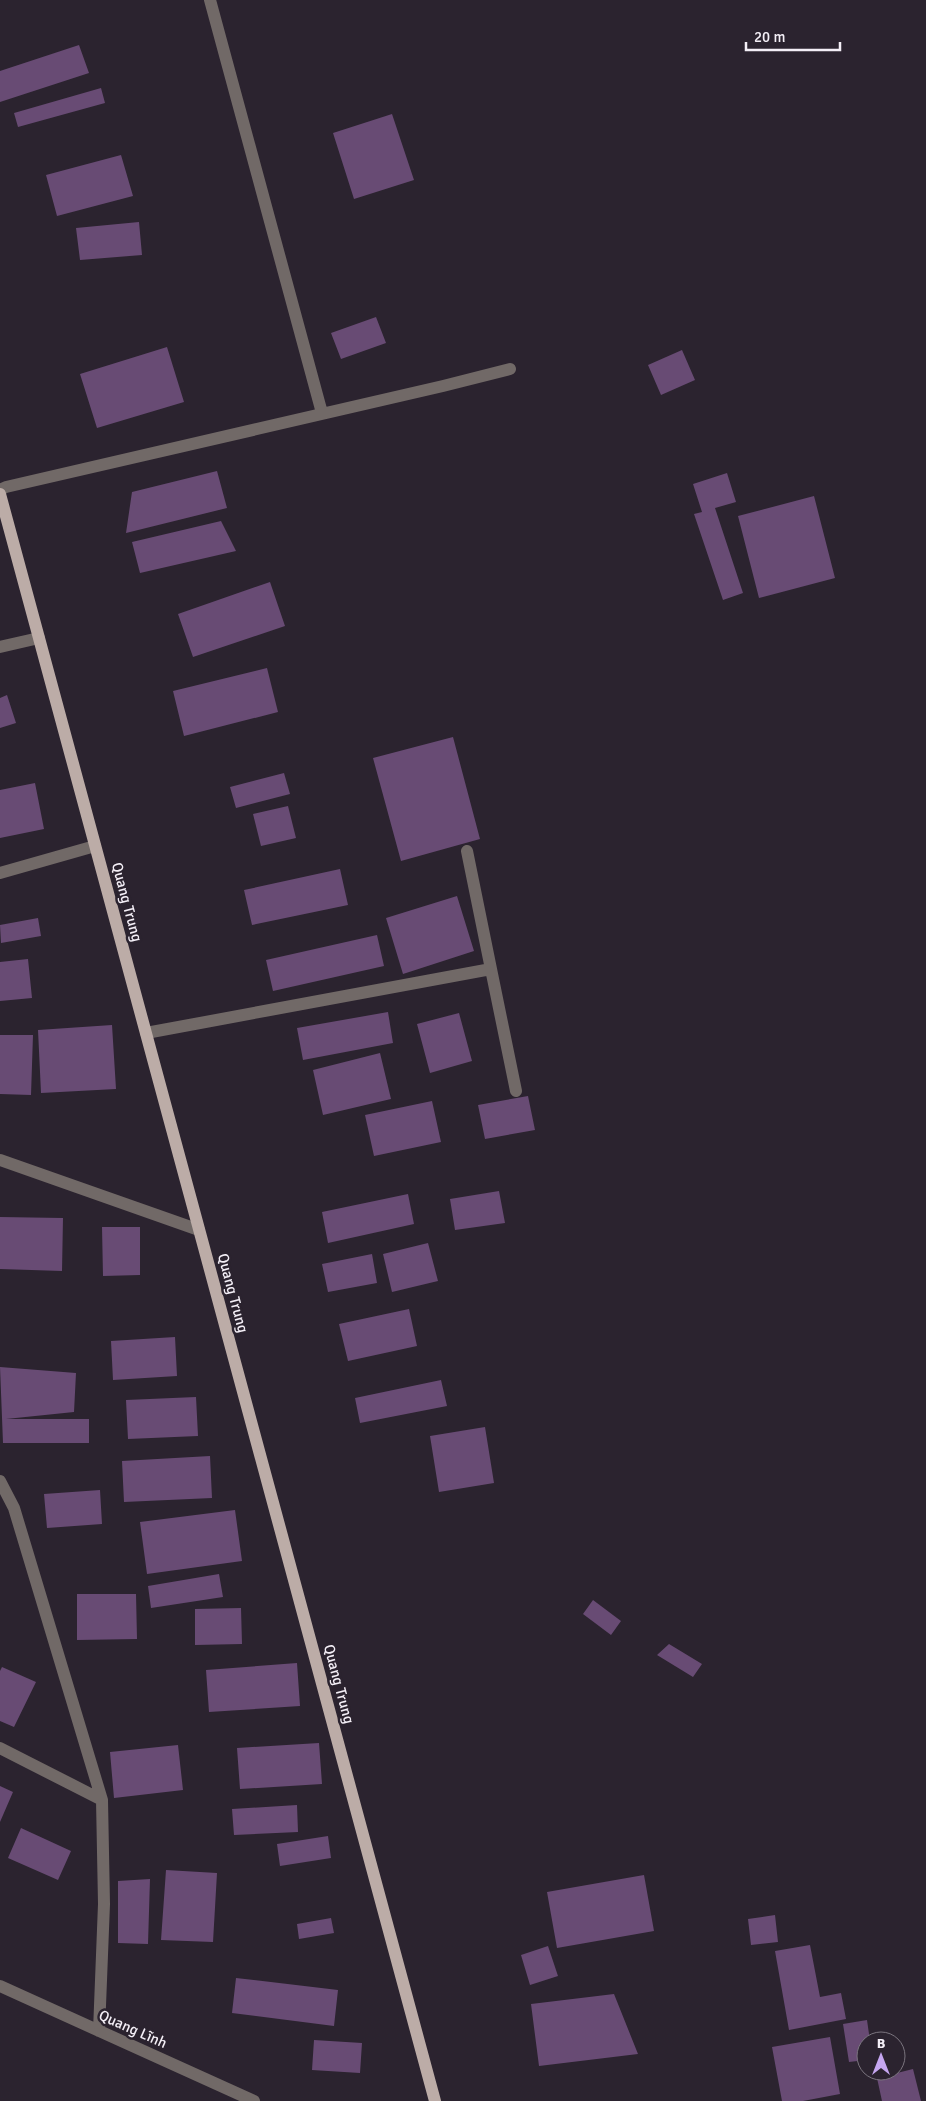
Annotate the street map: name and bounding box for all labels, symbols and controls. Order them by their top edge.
scale bar [746,20,840,52]
text: 20 m [754,28,785,46]
street label: Quang Trung [108,860,146,944]
street label: Quang Trung [214,1251,252,1335]
street label: Quang Trung [320,1642,358,1726]
street label: Quang Lĩnh [96,2006,170,2052]
north arrow [856,2031,906,2081]
text: B [877,2035,886,2052]

